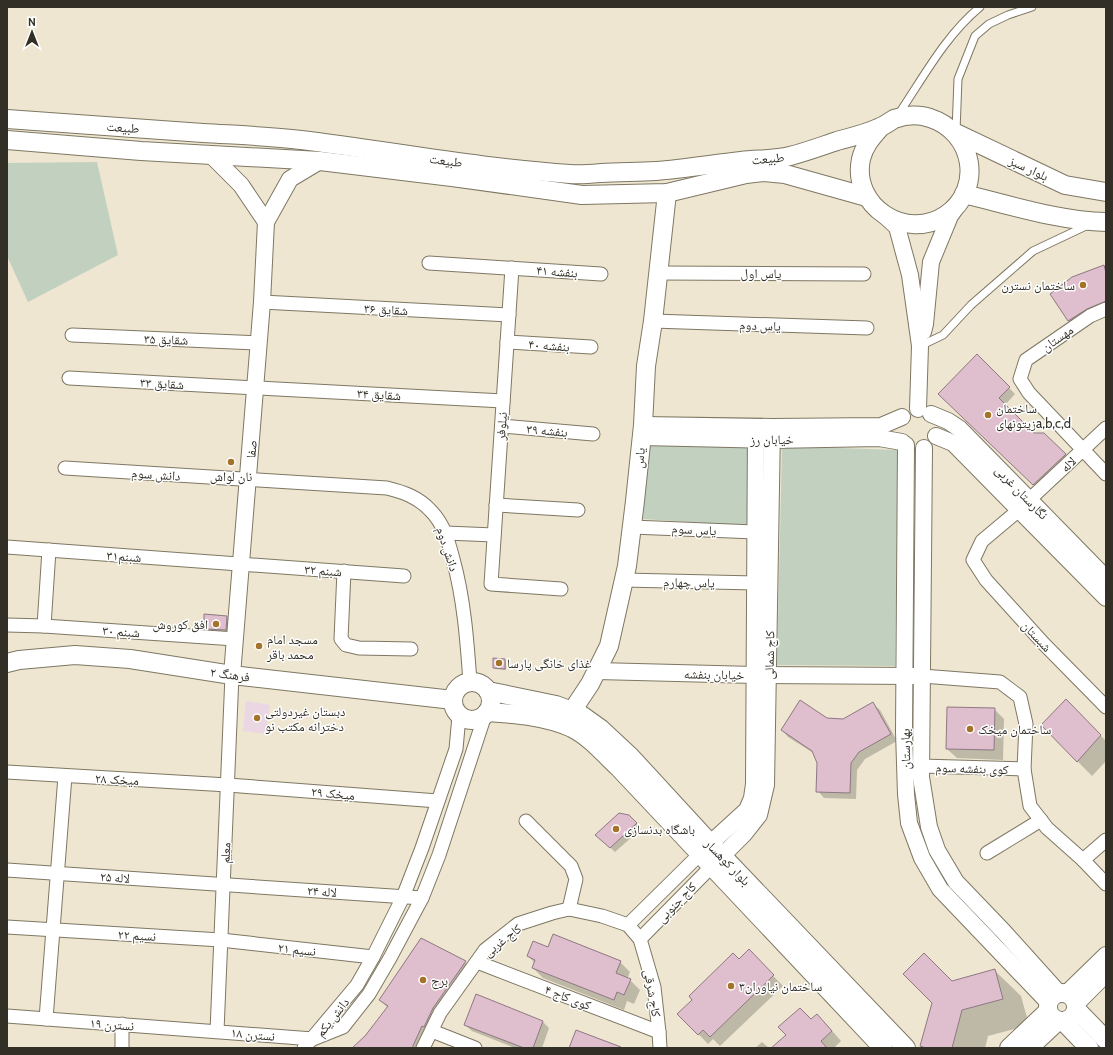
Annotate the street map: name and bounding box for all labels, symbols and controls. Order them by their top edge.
north arrow [12,12,52,52]
text: N [28,15,36,29]
street label: طبیعت [106,118,140,137]
street label: طبیعت [751,149,785,168]
street label: طبیعت [428,150,463,171]
street label: بلوار سبز [1005,152,1051,185]
street label: بنفشه ۴۱ [536,262,578,281]
street label: یاس اول [741,265,781,282]
place label: ساختمان نسترن [1001,277,1075,294]
marker: ساختمان نسترن [1078,280,1088,290]
street label: شقایق ۳۶ [363,300,409,319]
street label: یاس دوم [739,316,781,335]
street label: مهستان [1038,321,1077,355]
street label: شقایق ۳۵ [144,330,188,349]
street label: بنفشه ۴۰ [528,336,570,355]
street label: شقایق ۳۳ [139,374,185,393]
street label: شقایق ۳۴ [356,385,402,404]
place label: ساختمان زیتونهایa,b,c,d [996,400,1071,432]
marker: ساختمان زیتونهایa,b,c,d [983,410,993,420]
street label: نیلوفر [492,411,511,442]
street label: بنفشه ۳۹ [526,420,568,440]
street label: خیابان رز [749,431,794,448]
street label: صفا [242,439,260,459]
street label: یاس [630,447,649,469]
street label: لاله [1057,453,1079,475]
marker: نان لواش [226,457,236,467]
street label: نگارستان غربی [991,462,1052,523]
street label: دانش سوم [131,464,181,485]
place label: نان لواش [210,468,252,485]
street label: یاس سوم [671,520,717,539]
street label: دانش دوم [432,525,463,574]
street label: شبنم۳۱ [106,547,142,566]
street label: شبنم ۳۲ [304,561,342,580]
street label: یاس چهارم [663,574,715,591]
place label: افق کوروش [152,616,208,633]
street label: شبستان [1018,617,1055,656]
marker: افق کوروش [211,619,221,629]
street label: شبنم ۳۰ [102,622,140,641]
street label: کاج شمالی [761,630,779,680]
place label: مسجد امام محمد باقر [266,631,318,663]
marker: مسجد امام محمد باقر [254,641,264,651]
place label: غذای خانگی پارسا [507,655,592,672]
marker: غذای خانگی پارسا [494,658,504,668]
street label: فرهنگ ۲ [209,663,251,686]
street label: خیابان بنفشه [684,665,744,684]
place label: دبستان غیردولتی دخترانه مکتب نو [265,703,345,735]
marker: دبستان غیردولتی دخترانه مکتب نو [252,713,262,723]
place label: ساختمان میخک [978,721,1051,738]
marker: ساختمان میخک [965,724,975,734]
street label: بهارستان [897,728,914,770]
street label: کوی بنفشه سوم [935,759,1009,778]
street label: میخک ۲۸ [95,770,139,788]
street label: میخک ۲۹ [310,783,356,803]
place label: باشگاه بدنسازی [624,821,695,838]
marker: باشگاه بدنسازی [611,824,621,834]
street label: بلوار کوهسار [700,835,754,889]
street label: معلم [217,842,234,864]
street label: لاله ۲۵ [99,868,131,886]
street label: کاج جنوبی [653,878,701,927]
street label: لاله ۲۴ [306,882,338,900]
street label: کاج غربی [480,920,526,961]
street label: نسیم ۲۲ [117,926,157,945]
street label: نسیم ۲۱ [277,939,317,960]
street label: کاج شرقی [639,968,665,1019]
place label: برج [431,972,448,990]
marker: برج [418,975,428,985]
place label: ساختمان نیاوران۳ [739,978,822,995]
street label: کوی کاج ۴ [542,981,594,1015]
marker: ساختمان نیاوران۳ [726,981,736,991]
street label: دانش یکم [312,994,353,1040]
street label: نسترن ۱۹ [89,1014,135,1035]
street label: نسترن ۱۸ [230,1024,276,1045]

